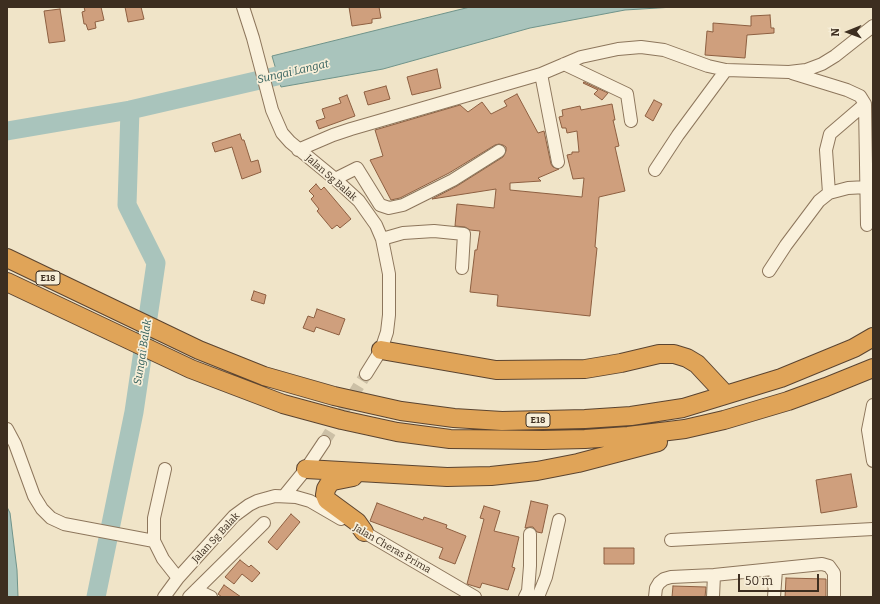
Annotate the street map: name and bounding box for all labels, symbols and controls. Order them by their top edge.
north arrow [828,12,868,52]
text: N [829,28,842,37]
water label: Sungai Langat [256,57,330,87]
street label: Jalan Sg Balak [303,152,359,204]
road number: E18 [36,271,60,285]
water label: Sungai Balak [131,318,155,386]
road number: E18 [526,413,550,427]
street label: Jalan Sg Balak [190,510,242,566]
street label: Jalan Cheras Prima [351,522,433,576]
scale bar [740,566,821,592]
text: 50 m [745,574,773,588]

